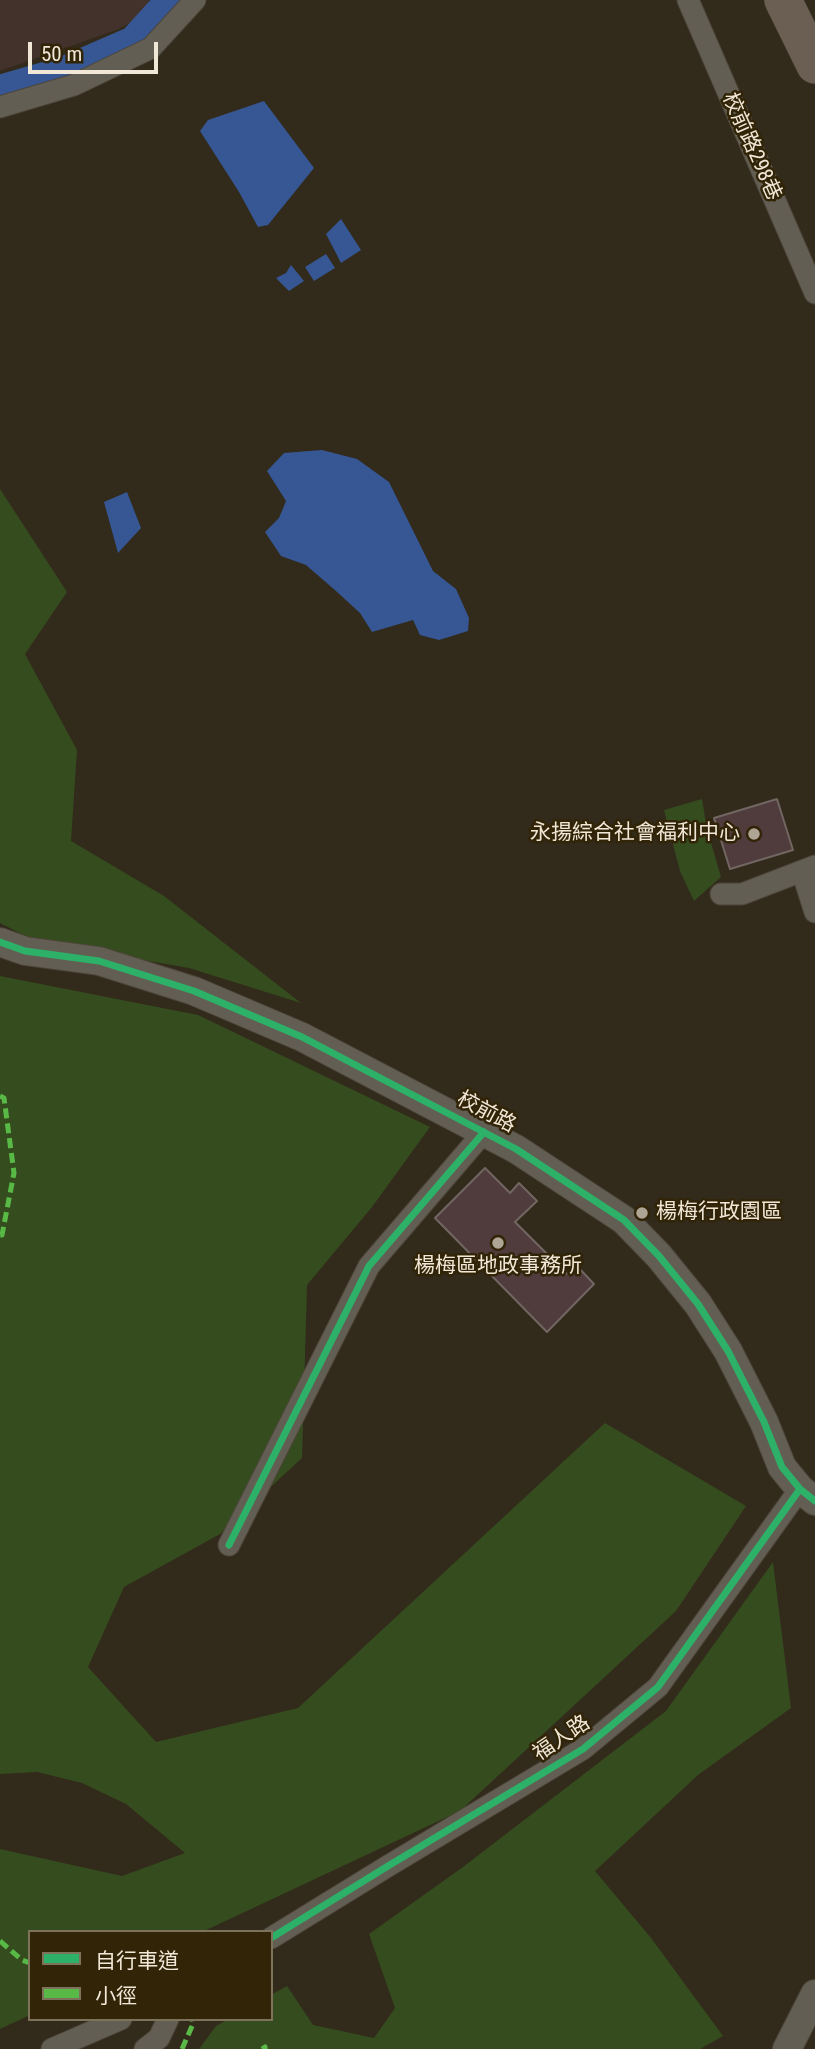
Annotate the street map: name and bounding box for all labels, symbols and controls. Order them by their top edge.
scale bar [32,28,161,72]
text: 50 m [41,42,82,66]
street label: 校前路298巷 [716,89,786,205]
place label: 永揚綜合社會福利中心 [530,821,740,847]
marker: 永揚綜合社會福利中心 [746,826,762,842]
street label: 校前路 [452,1087,520,1139]
place label: 楊梅行政園區 [656,1200,782,1226]
marker: 楊梅行政園區 [634,1205,650,1221]
marker: 楊梅區地政事務所 [490,1235,506,1251]
place label: 楊梅區地政事務所 [414,1254,582,1280]
street label: 福人路 [529,1711,595,1767]
legend [28,1930,273,2021]
text: 自行車道 [95,1949,179,1973]
text: 小徑 [95,1984,137,2008]

